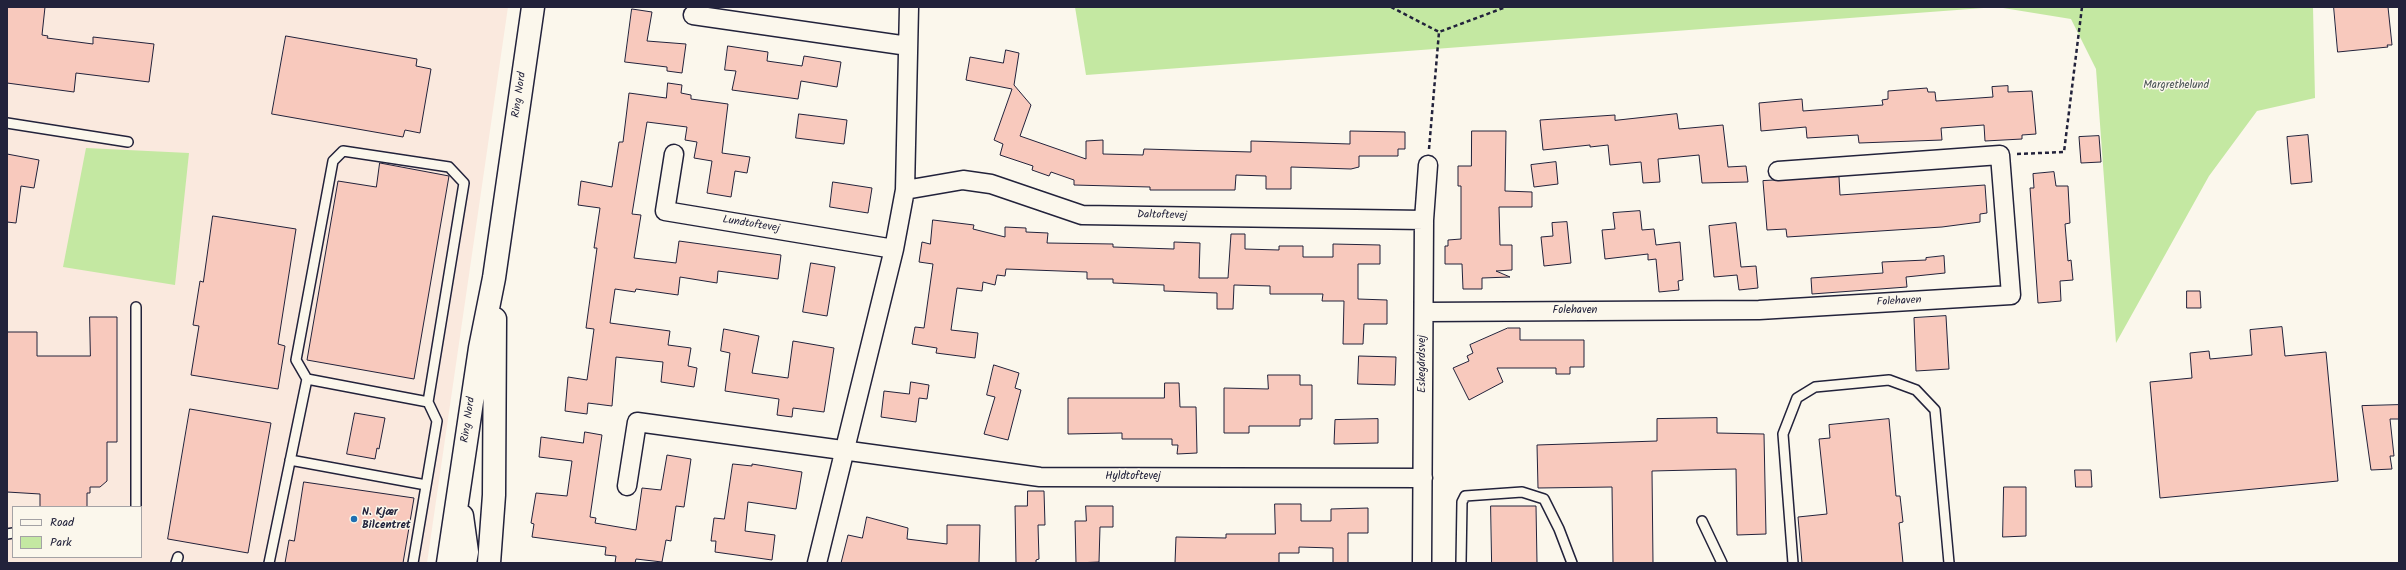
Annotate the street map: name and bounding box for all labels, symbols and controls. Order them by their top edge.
street label: Ring Nord [510,71,530,119]
park label: Margrethelund [2143,79,2209,93]
street label: Daltoftevej [1137,209,1187,223]
street label: Lundtoftevej [722,214,780,236]
street label: Folehaven [1876,294,1922,310]
street label: Folehaven [1553,304,1597,318]
street label: Eskegårdsvej [1416,335,1430,393]
street label: Ring Nord [459,396,479,444]
street label: Hyldtoftevej [1105,470,1161,484]
legend [12,506,142,558]
place label: N. Kjær Bilcentret [362,506,411,532]
text: Road [50,513,74,532]
marker: N. Kjær Bilcentret [349,514,359,524]
text: Park [50,533,72,552]

